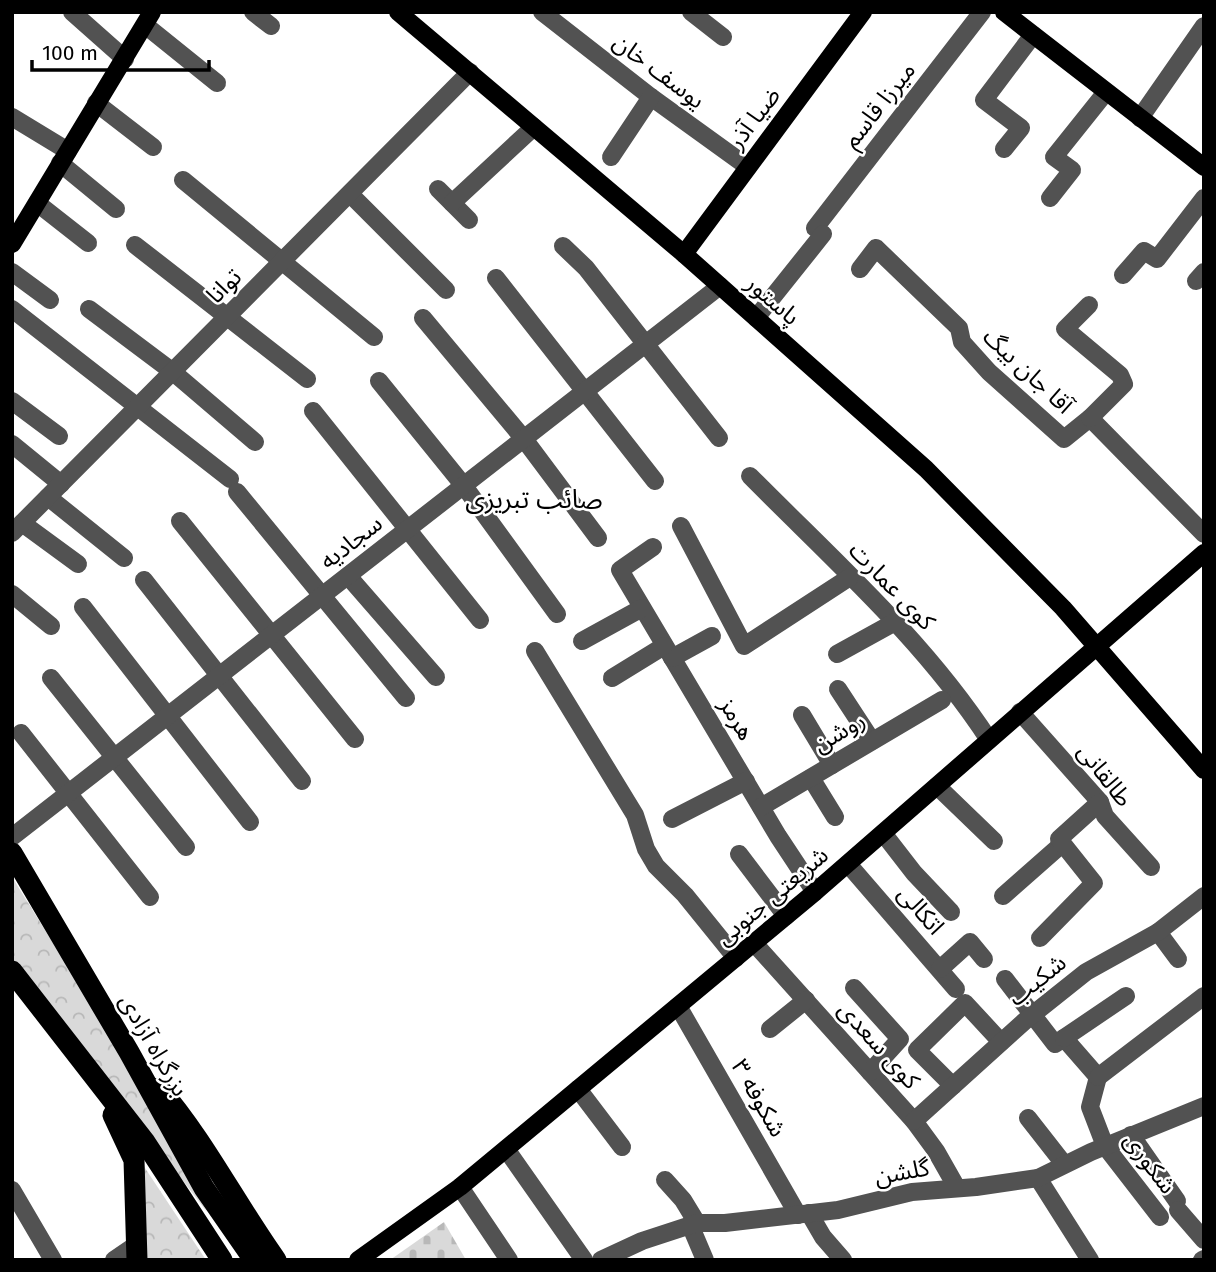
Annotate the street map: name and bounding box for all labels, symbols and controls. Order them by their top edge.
street label: یوسف خان [608,27,710,115]
scale bar [32,28,208,72]
text: 100 m [42,40,98,66]
street label: میرزا قاسم [837,56,924,155]
street label: ضیا آذر [721,82,786,155]
street label: توانا [201,263,247,309]
street label: پاستور [739,268,806,332]
street label: آقا جان بیگ [977,322,1079,420]
district label: صائب تبریزی [465,484,603,515]
street label: سجادیه [314,509,388,575]
street label: کوی عمارت [843,536,942,637]
street label: هرمز [713,692,760,745]
street label: روشن [808,706,870,758]
street label: طالقانی [1072,738,1138,812]
street label: شریعتی جنوبی [710,841,834,951]
street label: اتکالی [892,880,950,940]
street label: شکیب [1002,948,1072,1012]
street label: بزرگراه آزادی [113,989,195,1101]
street label: کوی سعدی [832,995,926,1095]
street label: شکوفه ۳ [726,1054,792,1142]
street label: شکوری [1118,1127,1182,1199]
street label: گلشن [872,1153,933,1191]

